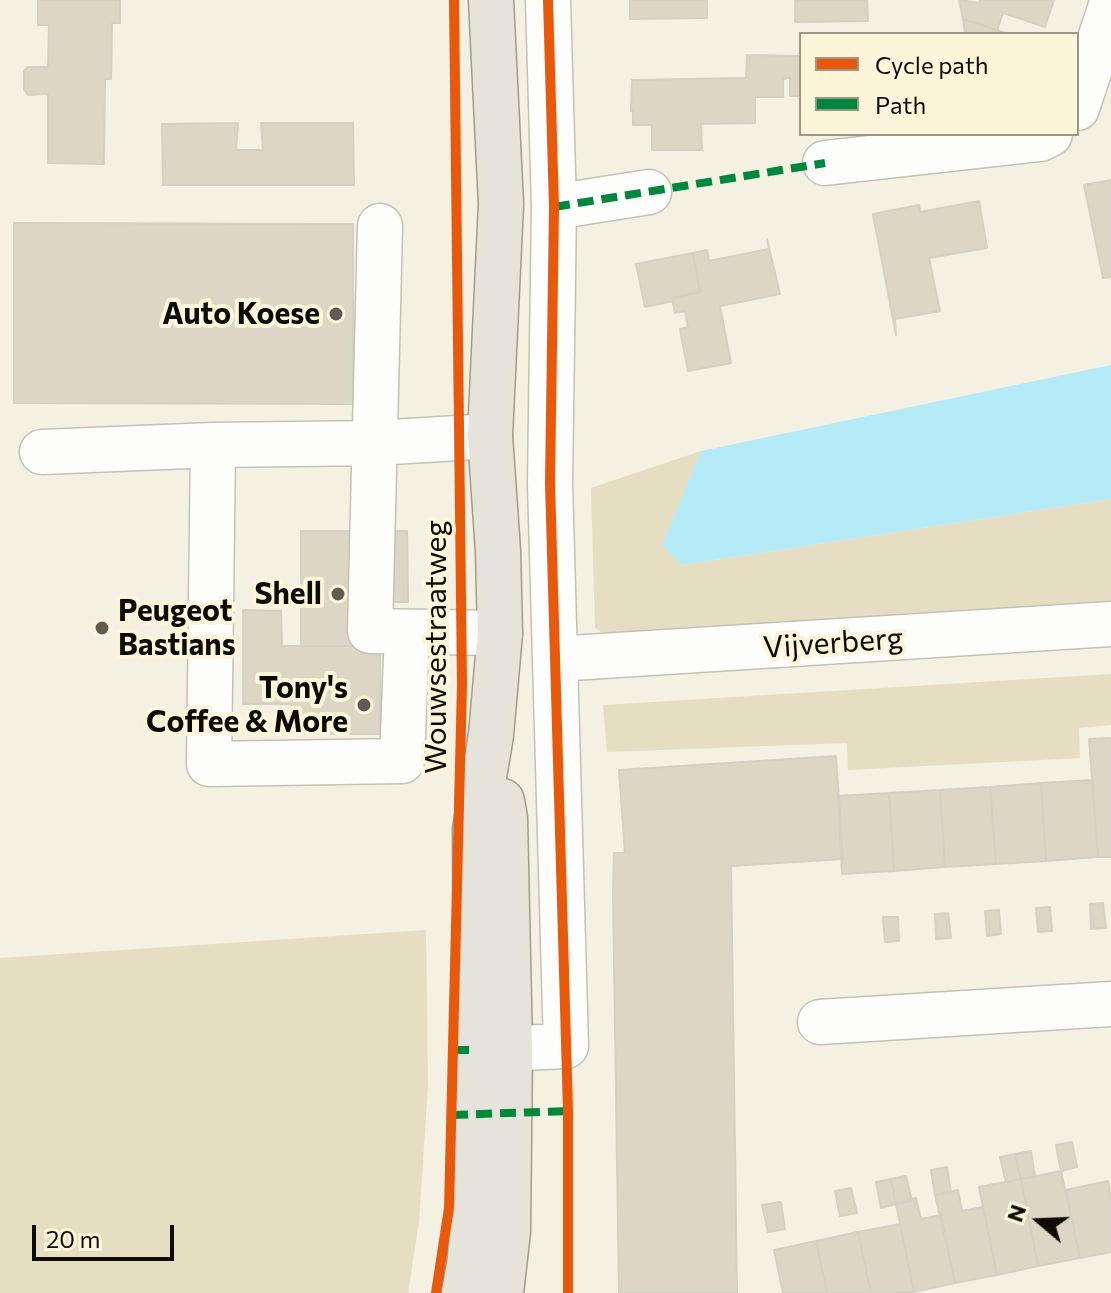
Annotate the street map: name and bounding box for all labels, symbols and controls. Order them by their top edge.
legend [799,32,1079,136]
text: Cycle path [875,50,989,79]
text: Path [875,90,926,119]
place label: Auto Koese [162,296,320,332]
marker: Auto Koese [327,305,345,323]
street label: Wouwsestraatweg [418,520,454,774]
place label: Shell [254,576,322,612]
marker: Shell [329,585,347,603]
place label: Peugeot Bastians [118,593,236,664]
marker: Peugeot Bastians [93,619,111,637]
street label: Vijverberg [762,620,904,666]
place label: Tony's Coffee & More [146,670,348,740]
marker: Tony's Coffee & More [355,696,373,714]
north arrow [999,1181,1079,1261]
text: N [1000,1201,1031,1225]
scale bar [36,1209,178,1259]
text: 20 m [46,1224,100,1253]

